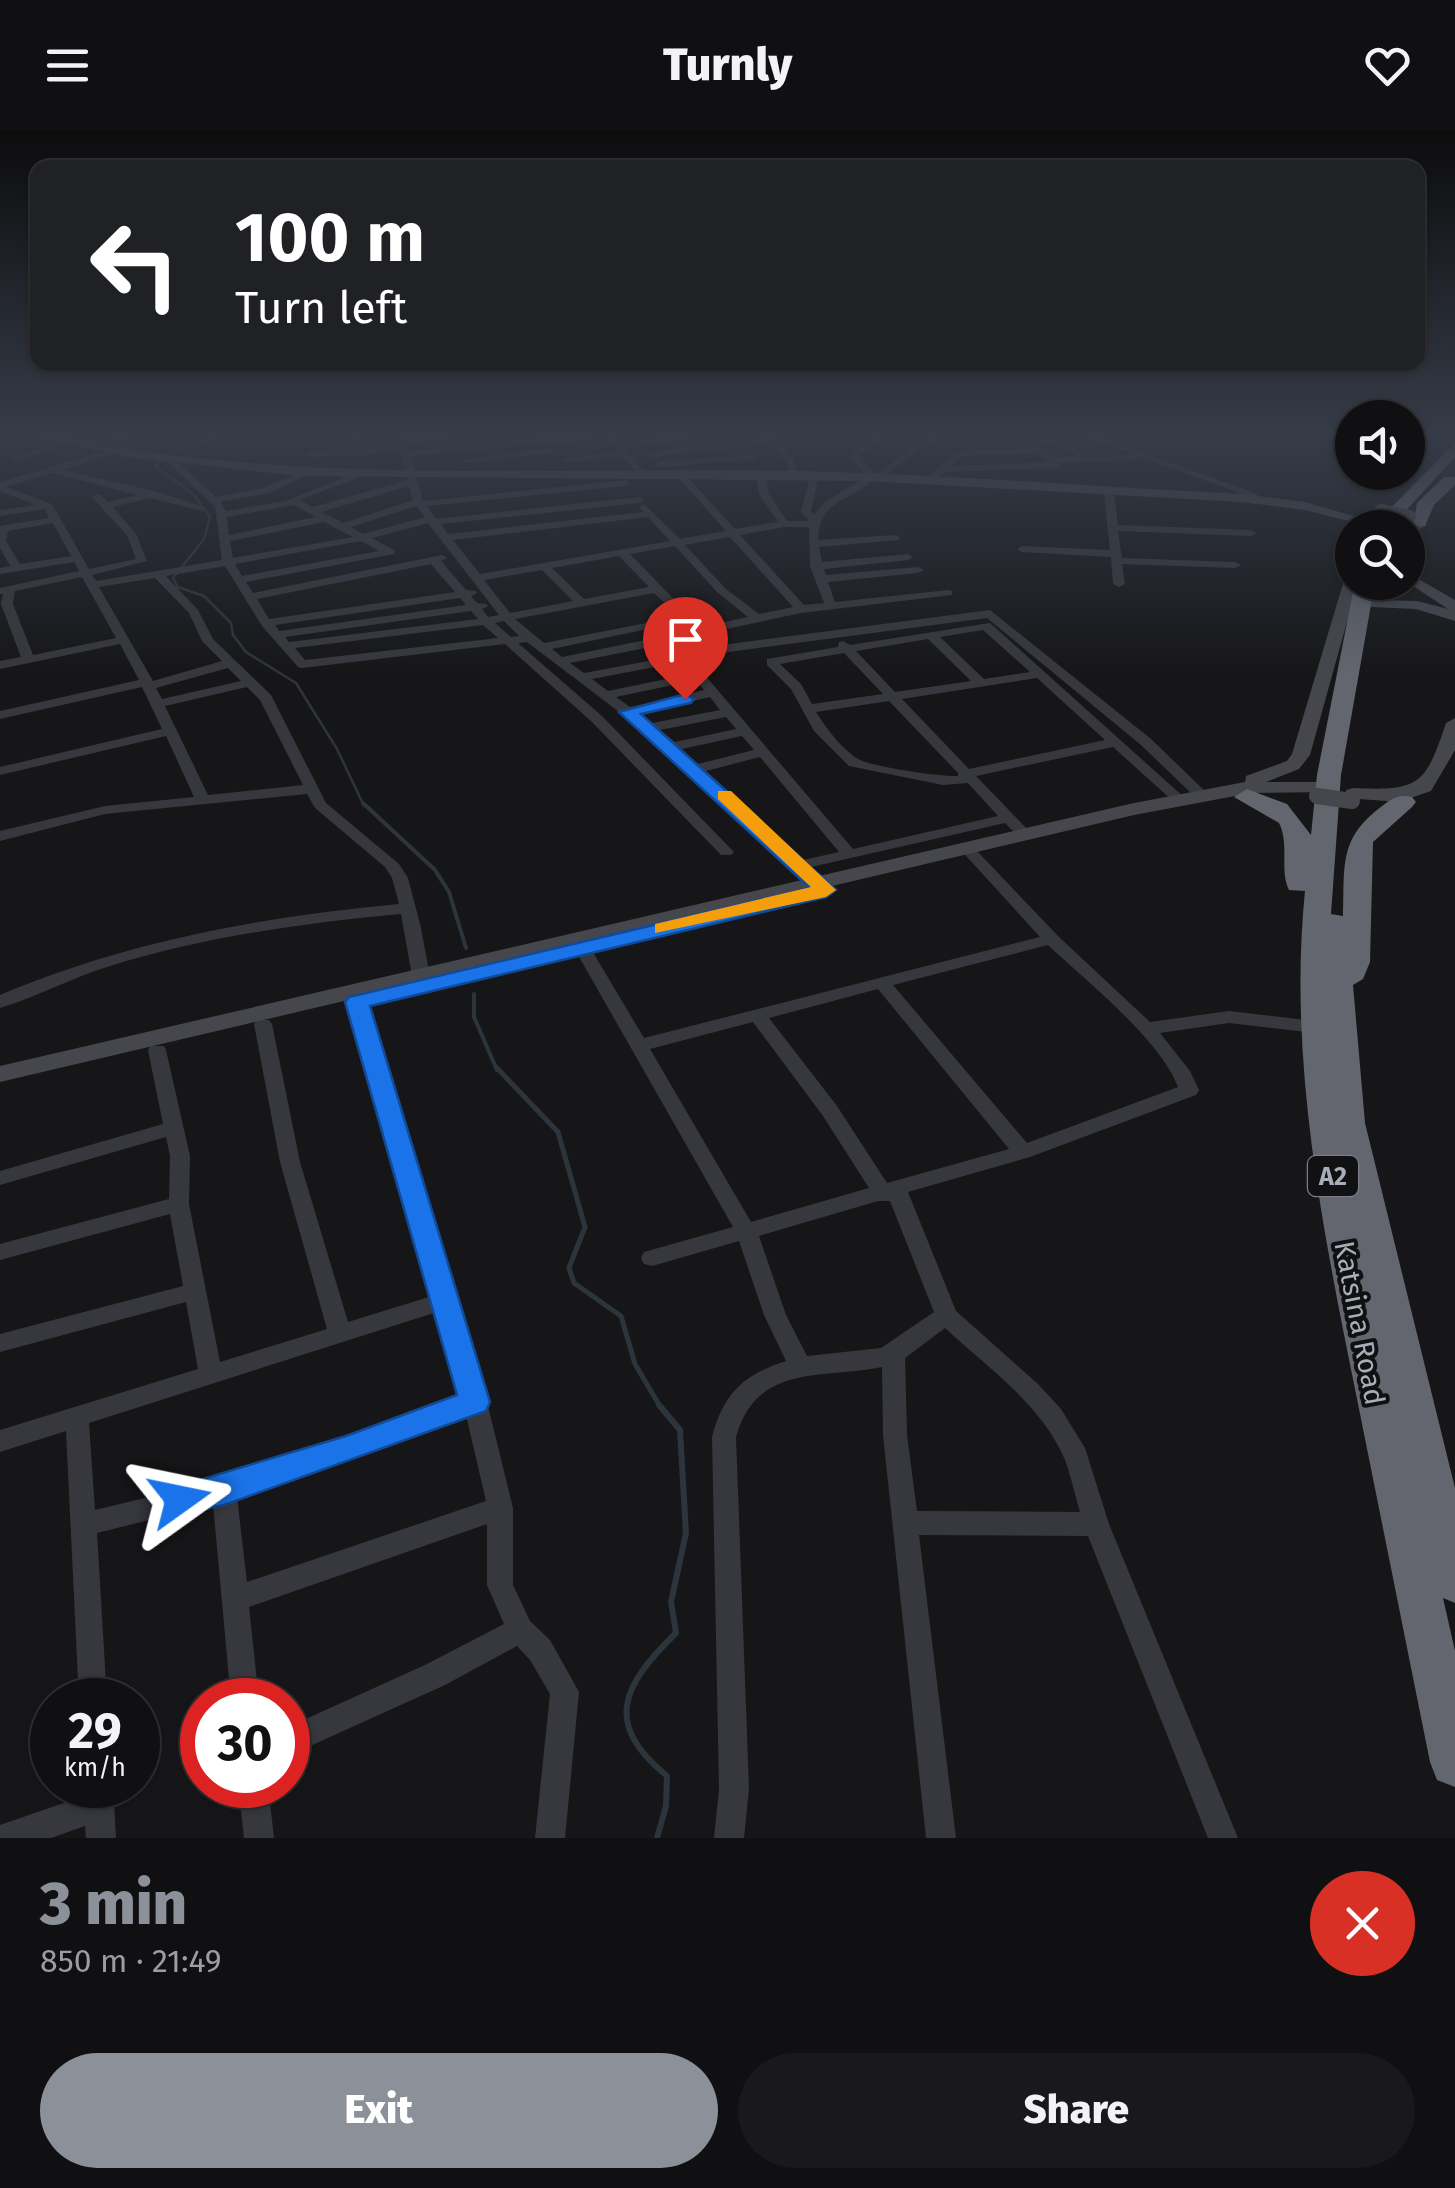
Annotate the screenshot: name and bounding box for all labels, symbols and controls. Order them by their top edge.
icon: menu [40,38,95,93]
text: Turnly [663,38,792,92]
icon: heart [1360,38,1415,93]
text: 100 m [235,196,425,280]
icon: left [70,200,200,330]
text: Turn left [235,281,407,335]
map controls [1335,400,1425,600]
button: sound [1335,400,1425,490]
button: search [1335,510,1425,600]
pin [643,597,728,700]
icon: arrive [658,612,713,667]
road number: A2 [1308,1156,1358,1196]
street label: Katsina Road [1327,1238,1392,1408]
position arrow [128,1447,232,1551]
speed limit sign: 30 [180,1678,310,1808]
text: 29 [68,1701,122,1761]
text: km/h [64,1753,126,1783]
text: 3 min [40,1868,187,1940]
button: close [1310,1871,1415,1976]
text: 850 m · 21:49 [40,1942,222,1980]
button: Exit [40,2053,718,2168]
button: Share [738,2053,1415,2168]

